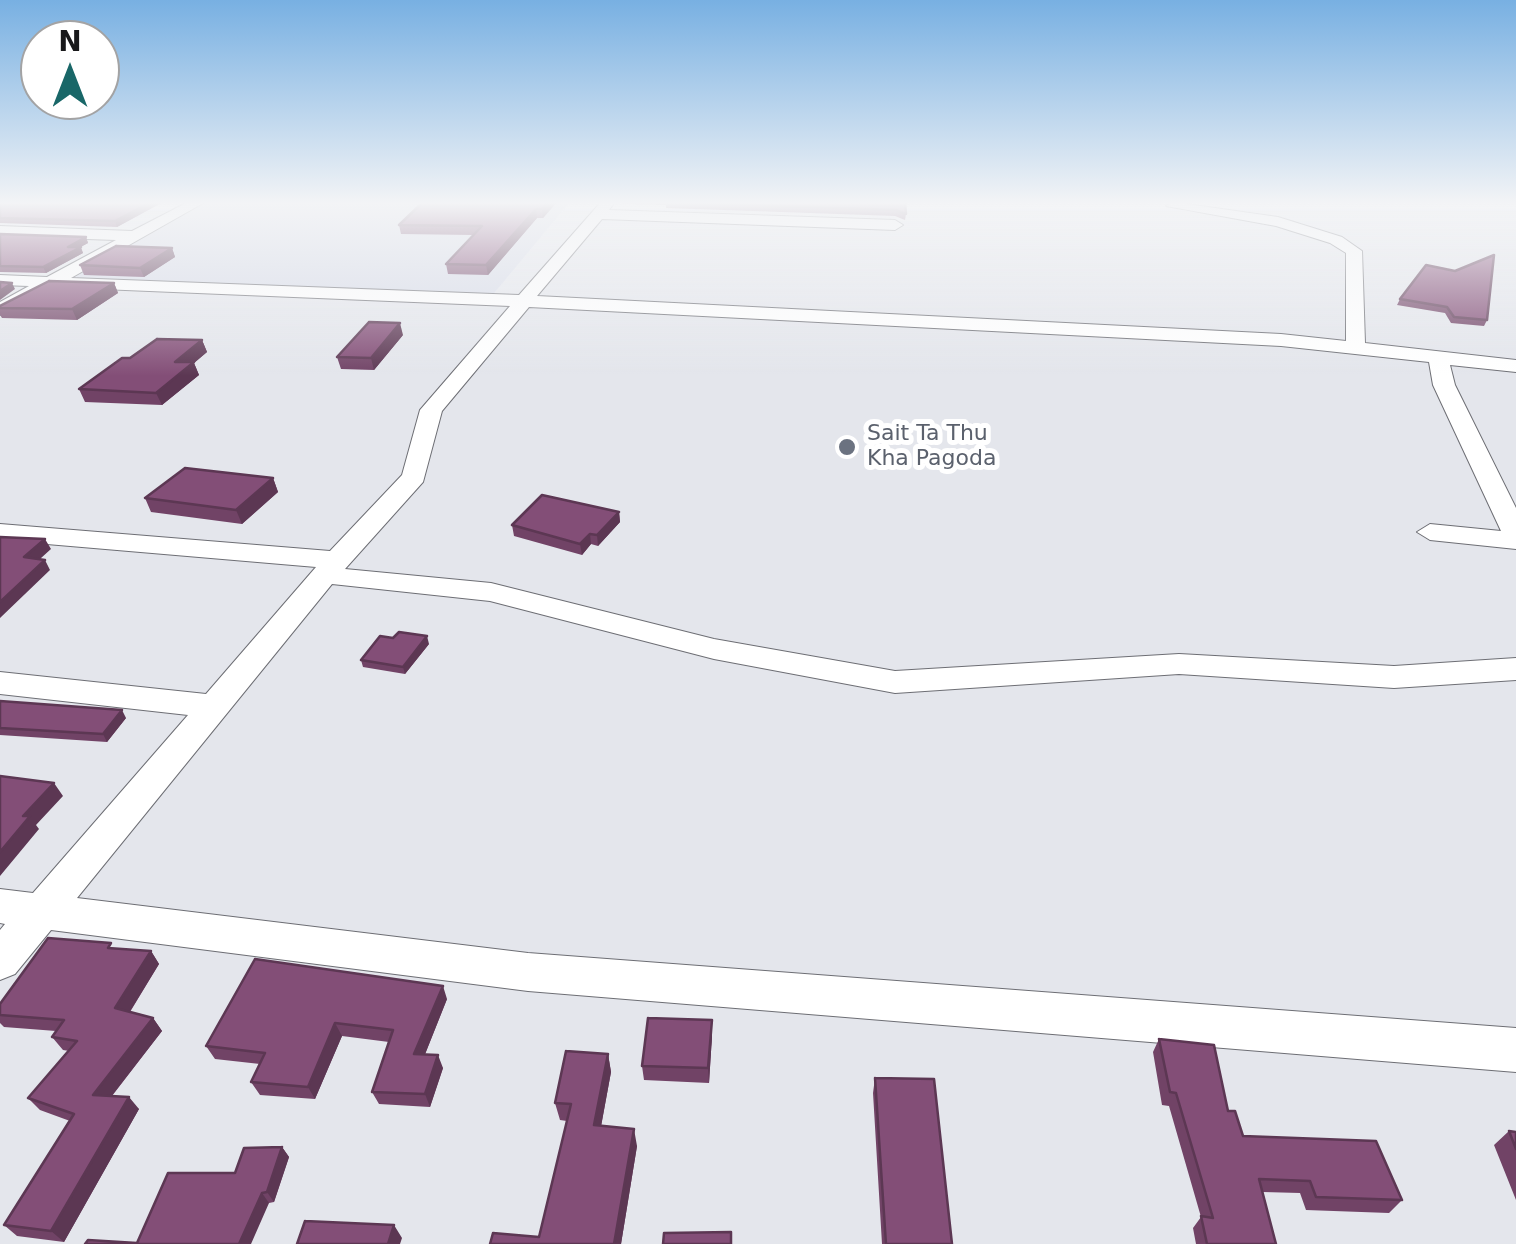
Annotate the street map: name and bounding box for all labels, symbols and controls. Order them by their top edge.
north arrow [20,20,120,120]
text: N [58,25,82,58]
place label: Sait Ta Thu Kha Pagoda [867,421,996,472]
marker: Sait Ta Thu Kha Pagoda [836,436,858,458]

